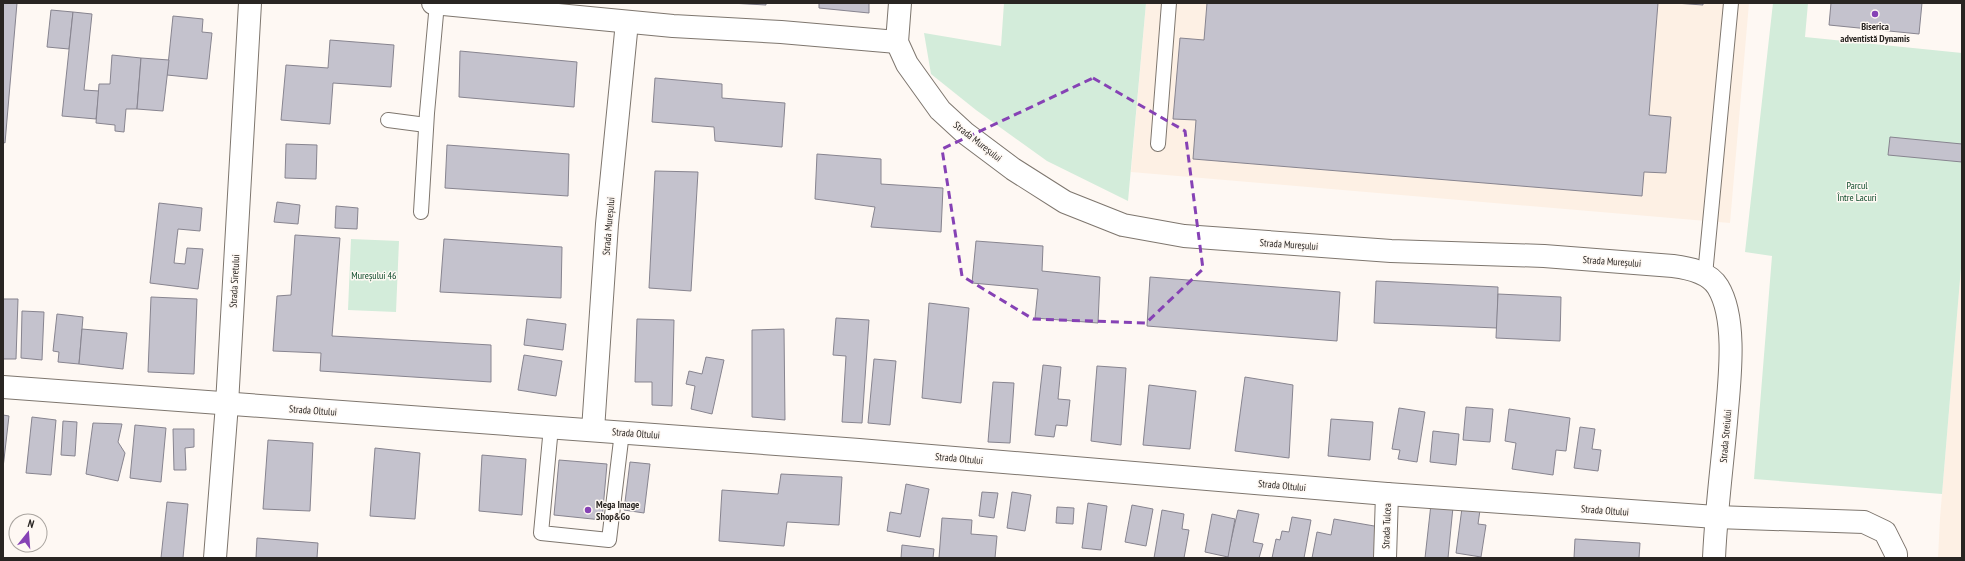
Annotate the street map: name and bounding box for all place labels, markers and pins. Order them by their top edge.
marker: Biserica adventistă Dynamis [1870,9,1880,19]
place label: Biserica adventistă Dynamis [1840,20,1910,45]
place label: Mega Image Shop&Go [596,498,639,523]
marker: Mega Image Shop&Go [583,505,593,515]

